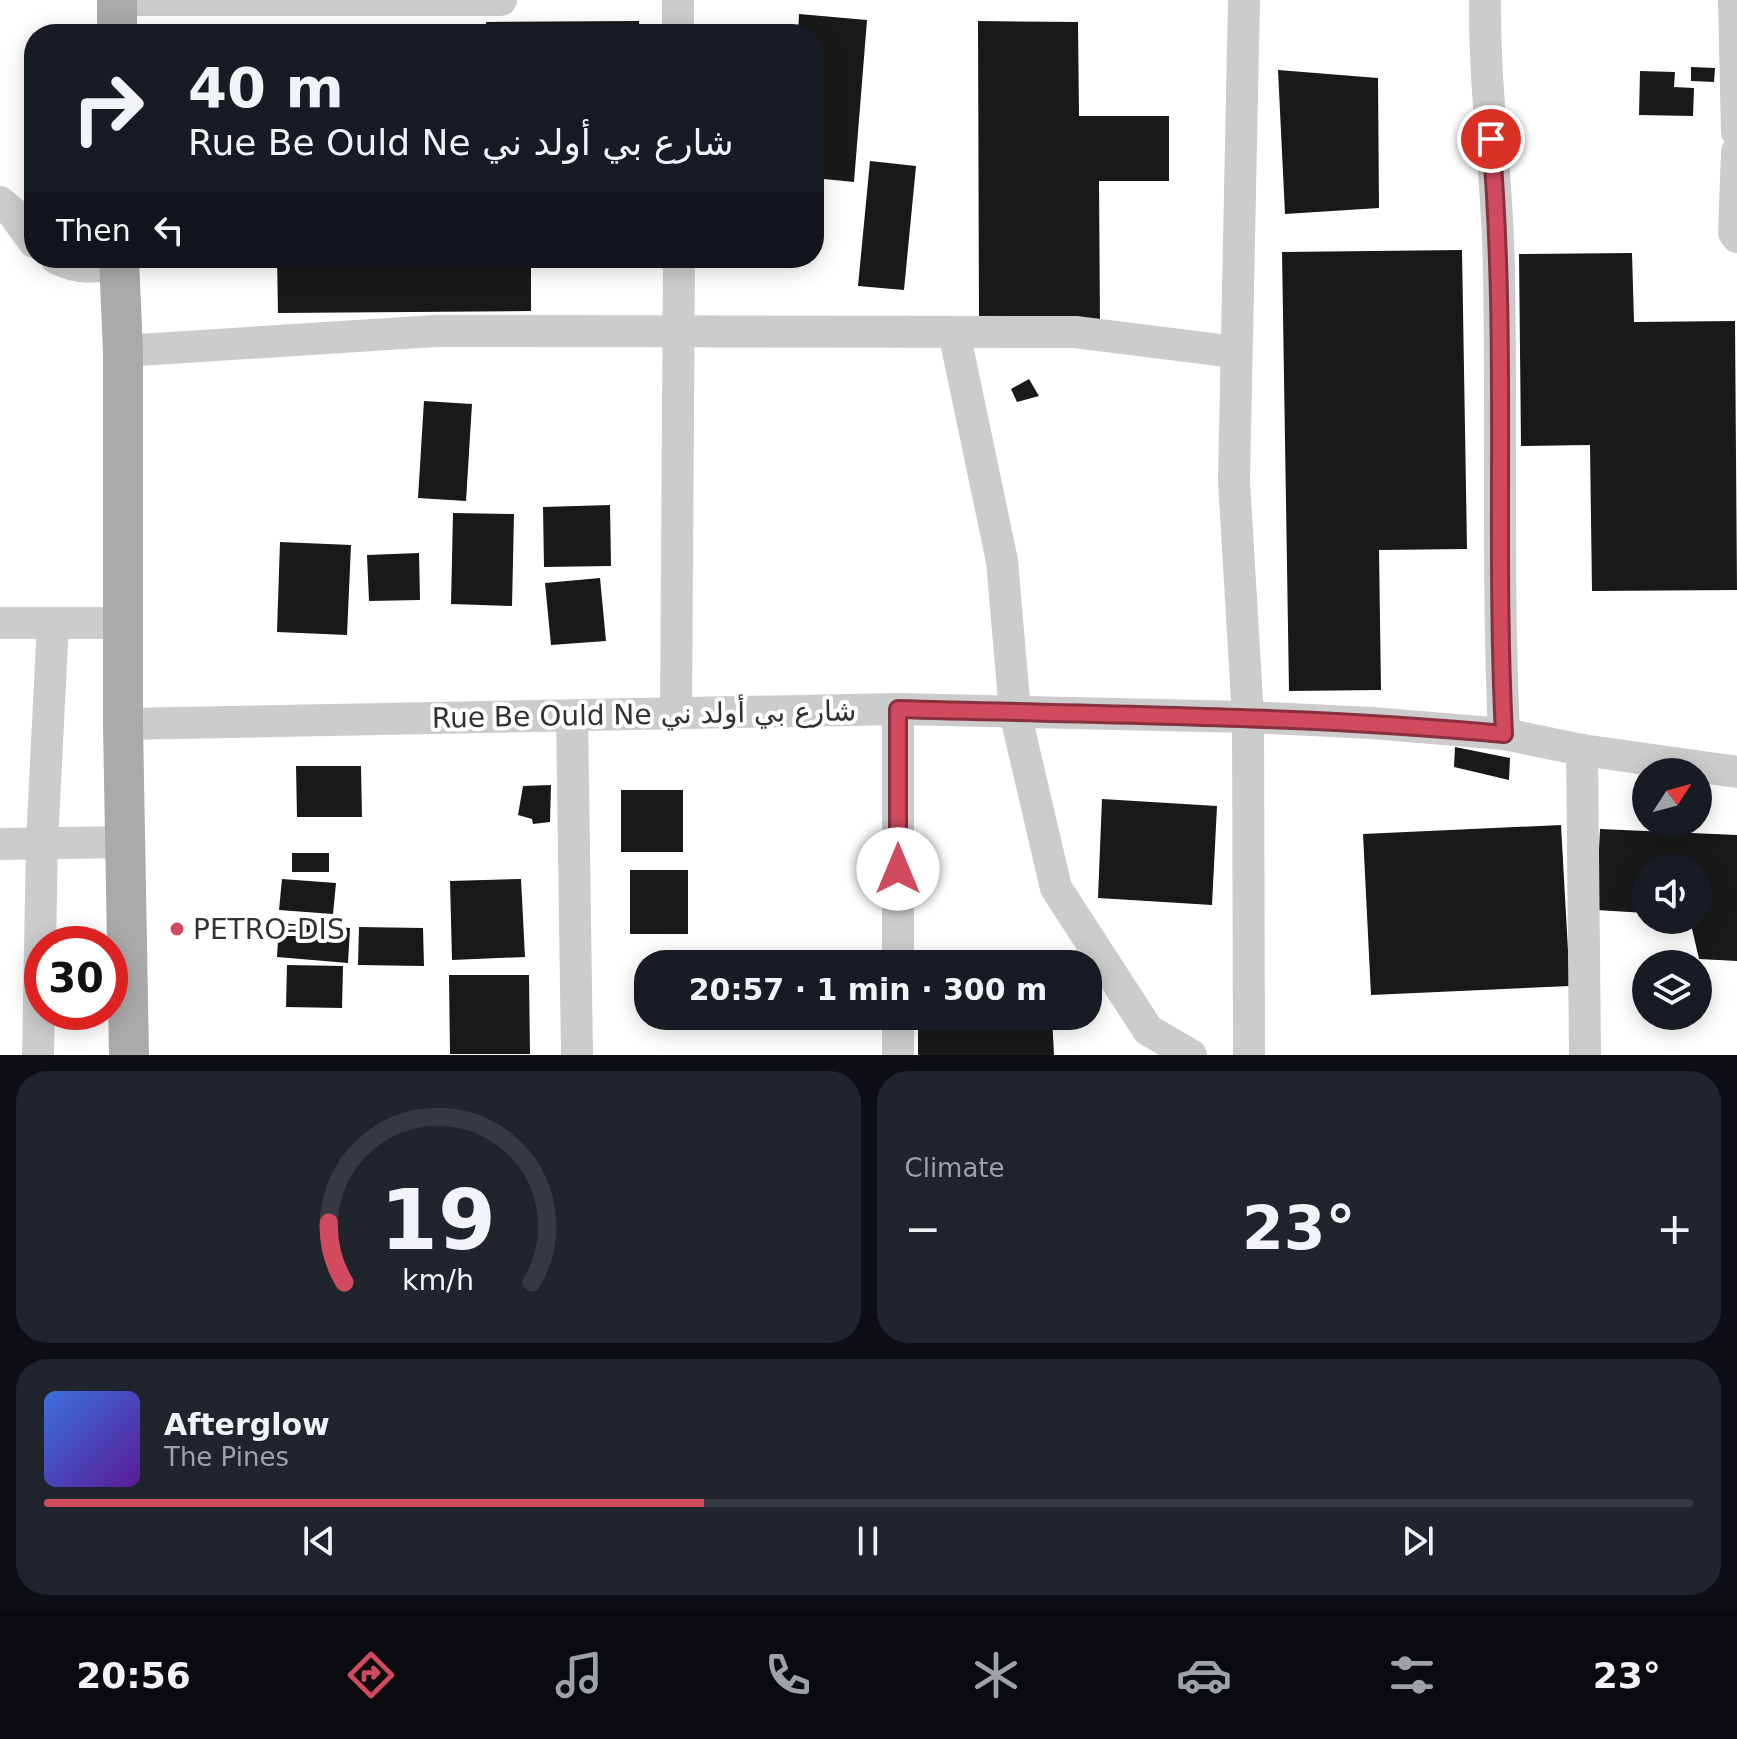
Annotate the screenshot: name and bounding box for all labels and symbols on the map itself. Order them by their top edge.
pin [1457,105,1525,173]
street label: Rue Be Ould Ne شارع بي أولد ني [431,691,856,735]
north arrow [1632,758,1712,838]
position arrow [856,827,940,911]
place label: PETRO-DIS [193,913,345,946]
marker: PETRO-DIS [168,920,186,938]
speed limit sign: 30 [24,926,128,1030]

